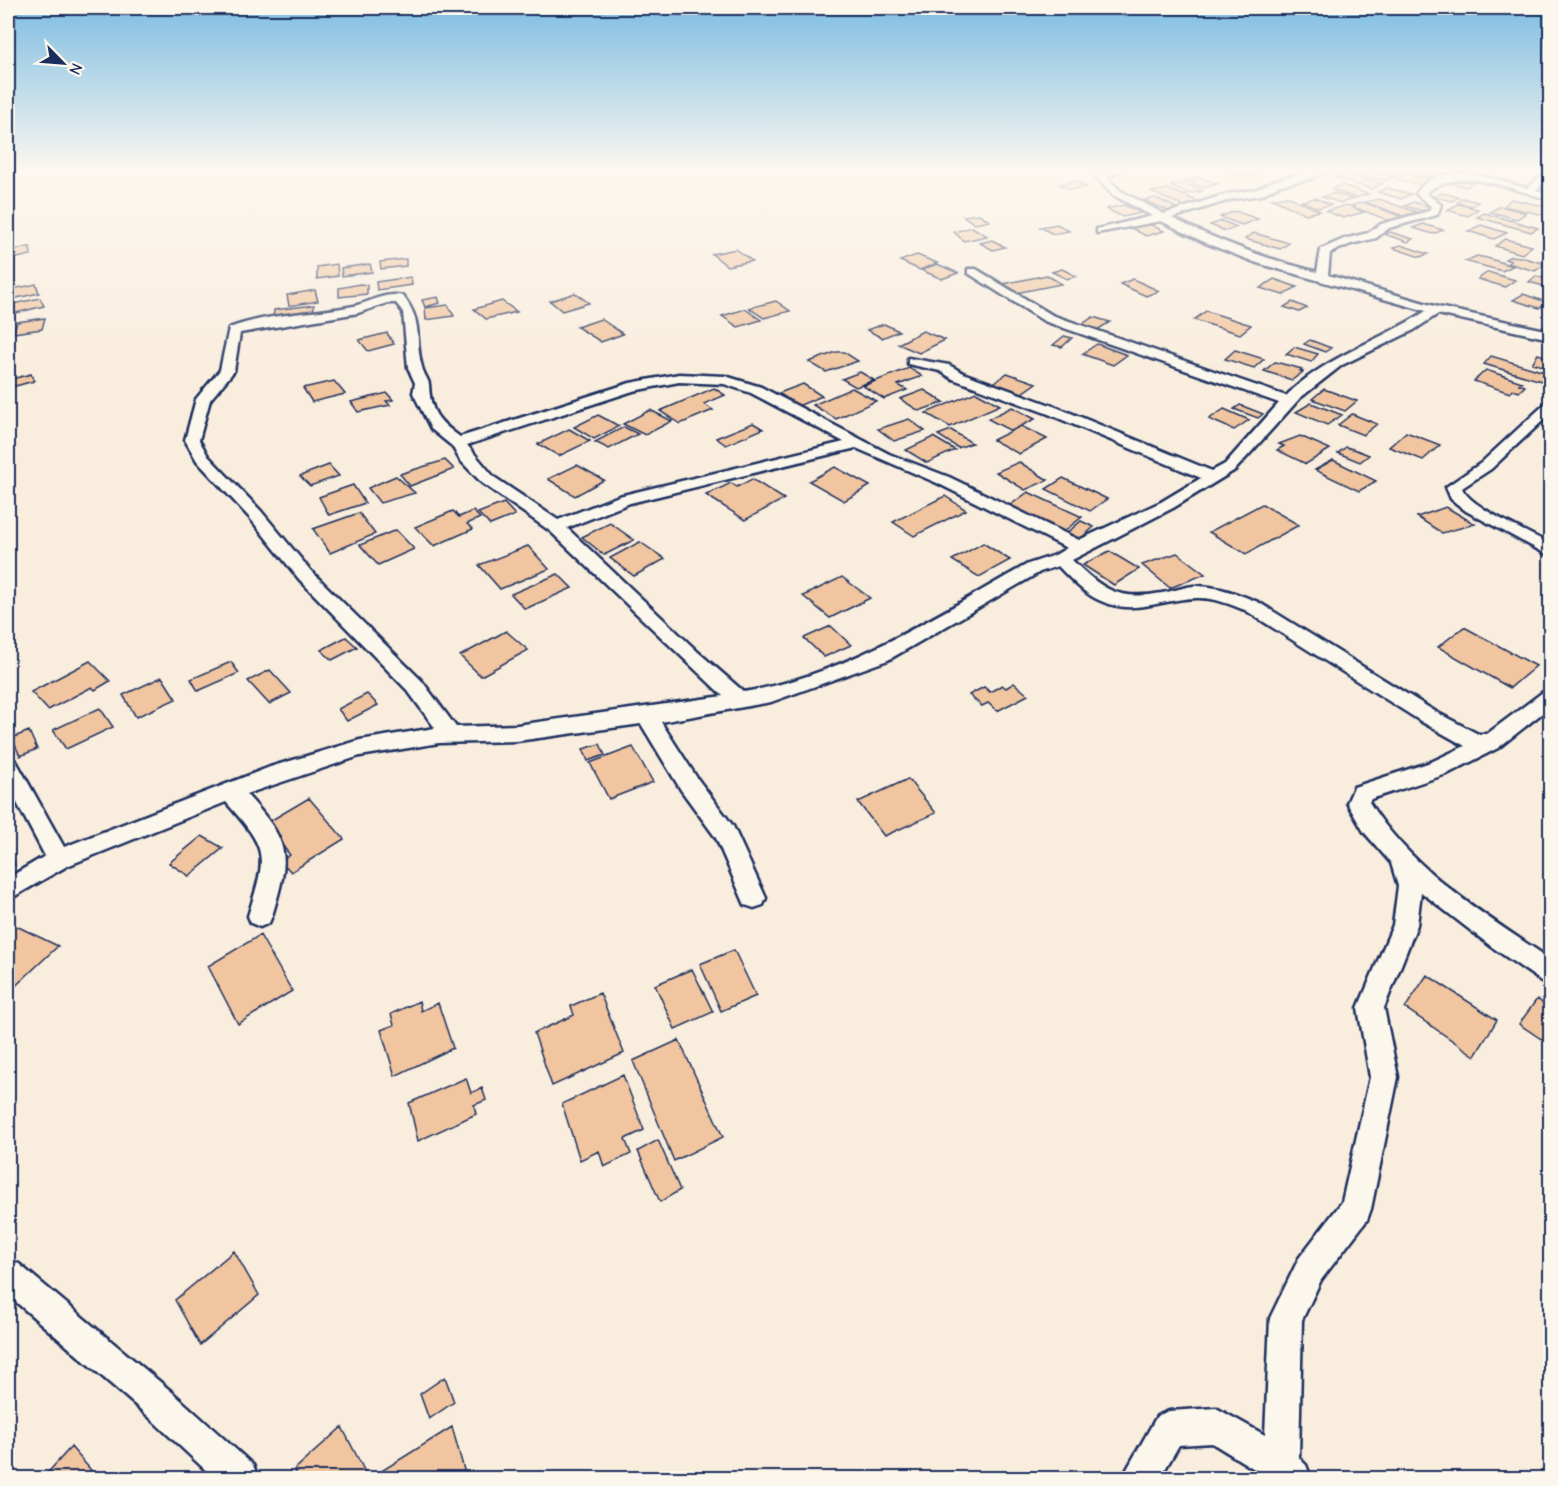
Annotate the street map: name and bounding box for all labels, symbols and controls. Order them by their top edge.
north arrow [33,33,93,93]
text: N [65,60,86,77]

